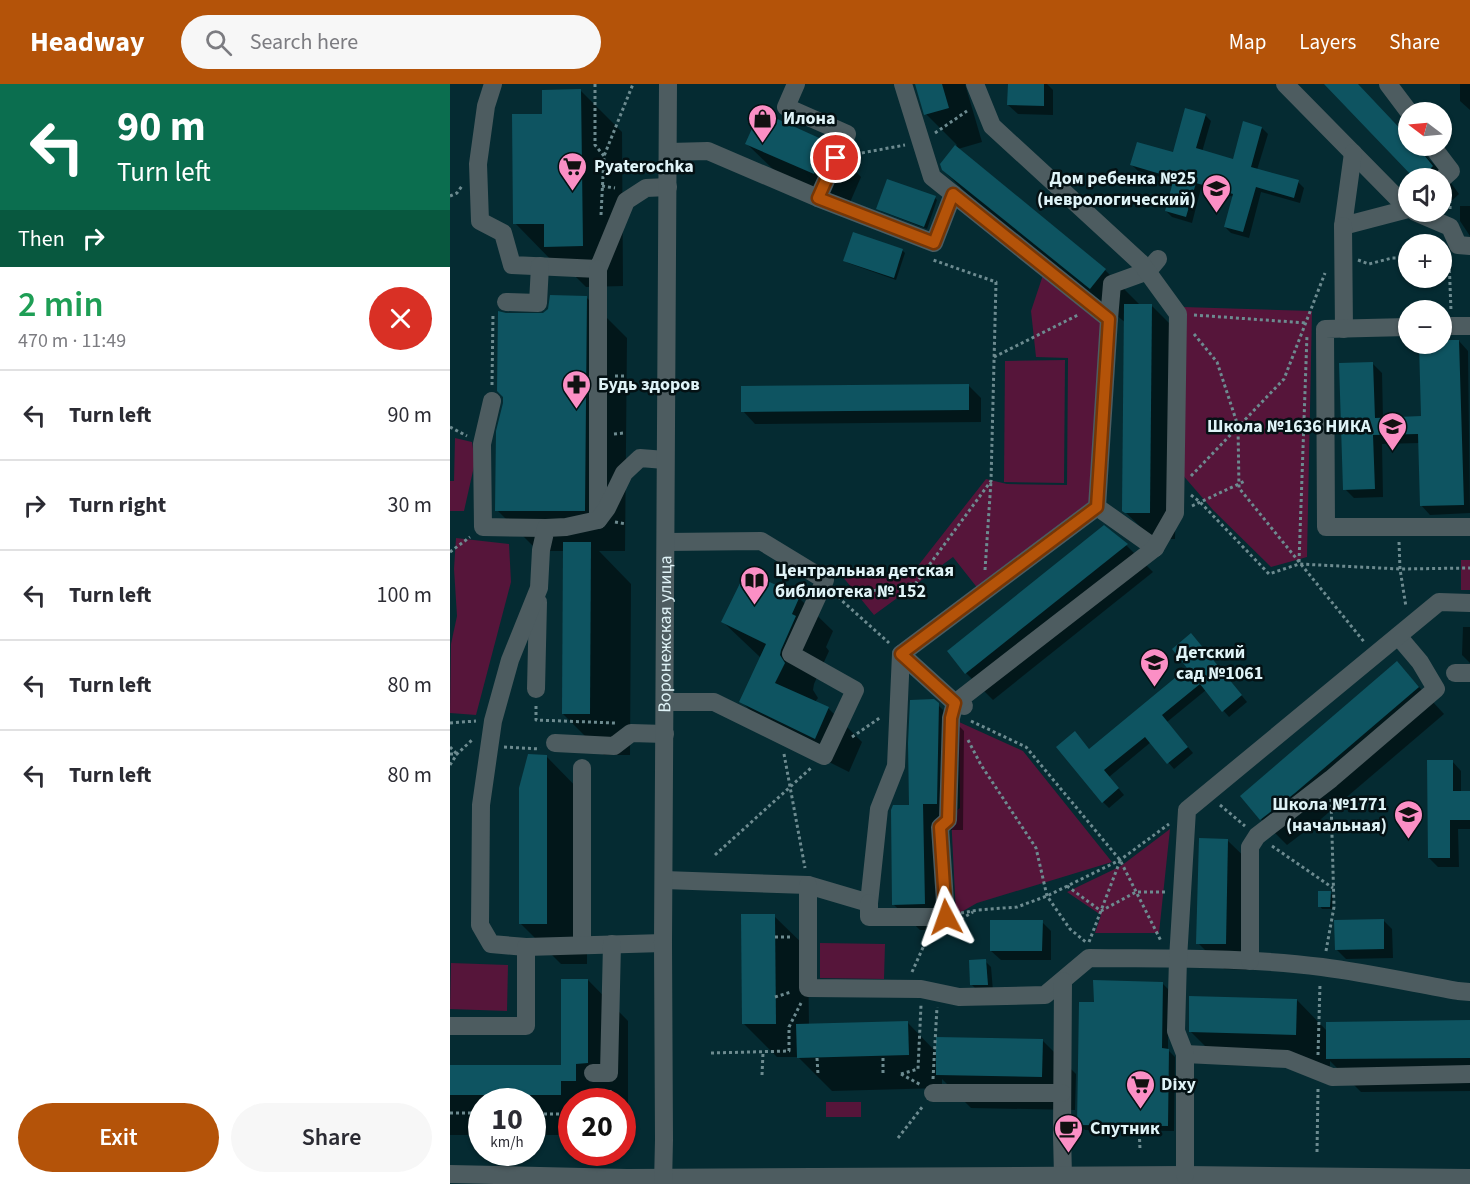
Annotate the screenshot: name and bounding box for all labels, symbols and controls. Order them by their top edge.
search box [181,15,601,69]
text: Headway [30,22,145,62]
icon: search [202,26,235,59]
text: Search here [250,26,358,58]
text: Map [1229,27,1266,57]
text: Layers [1299,27,1356,57]
text: Share [1389,27,1440,57]
text: 90 m [117,97,206,157]
shop icon: Илона [746,102,778,144]
north arrow [1398,102,1452,156]
map controls [1398,102,1452,354]
place label: Илона [783,106,835,131]
icon: left [18,108,96,186]
pin [810,132,861,183]
icon: arrive [819,141,852,174]
supermarket icon: Pyaterochka [557,150,589,192]
text: Turn left [117,153,211,192]
place label: Pyaterochka [594,154,694,179]
place label: Дом ребенка №25 (неврологический) [1037,166,1196,212]
button: sound [1398,168,1452,222]
school or university icon: Дом ребенка №25 (неврологический) [1201,172,1233,214]
icon: right [77,222,110,255]
text: Then [18,223,65,255]
button: + [1398,234,1452,288]
text: 2 min [18,279,104,330]
button: close [369,287,432,350]
button: − [1398,300,1452,354]
text: 470 m · 11:49 [18,327,126,355]
pharmacy icon: Будь здоров [561,368,593,410]
place label: Будь здоров [598,372,700,397]
icon: left [18,399,51,432]
text: Turn left [69,399,151,431]
text: 90 m [387,399,432,431]
school or university icon: Школа №1636 НИКА [1376,410,1408,452]
place label: Школа №1636 НИКА [1207,414,1372,439]
icon: right [18,489,51,522]
text: Turn right [69,489,166,521]
text: 30 m [387,489,432,521]
street label: Воронежская улица [652,555,678,713]
place label: Центральная детская библиотека № 152 [775,558,954,604]
library icon: Центральная детская библиотека № 152 [738,564,770,606]
icon: left [18,579,51,612]
text: Turn left [69,579,151,611]
text: 100 m [377,579,432,611]
place label: Детский сад №1061 [1176,640,1263,686]
school or university icon: Детский сад №1061 [1139,646,1171,688]
icon: left [18,669,51,702]
text: Turn left [69,669,151,701]
text: 80 m [387,669,432,701]
icon: left [18,759,51,792]
text: Turn left [69,759,151,791]
text: 80 m [387,759,432,791]
place label: Школа №1771 (начальная) [1272,792,1387,838]
school or university icon: Школа №1771 (начальная) [1392,798,1424,840]
position arrow [914,885,978,949]
supermarket icon: Dixy [1124,1068,1156,1110]
place label: Dixy [1161,1072,1196,1097]
speed limit sign: 20 [558,1088,636,1166]
text: 10 [491,1098,523,1141]
button: Exit [18,1103,219,1172]
button: Share [231,1103,432,1172]
cafe icon: Спутник [1053,1112,1085,1154]
place label: Спутник [1090,1116,1160,1141]
text: km/h [490,1132,524,1153]

